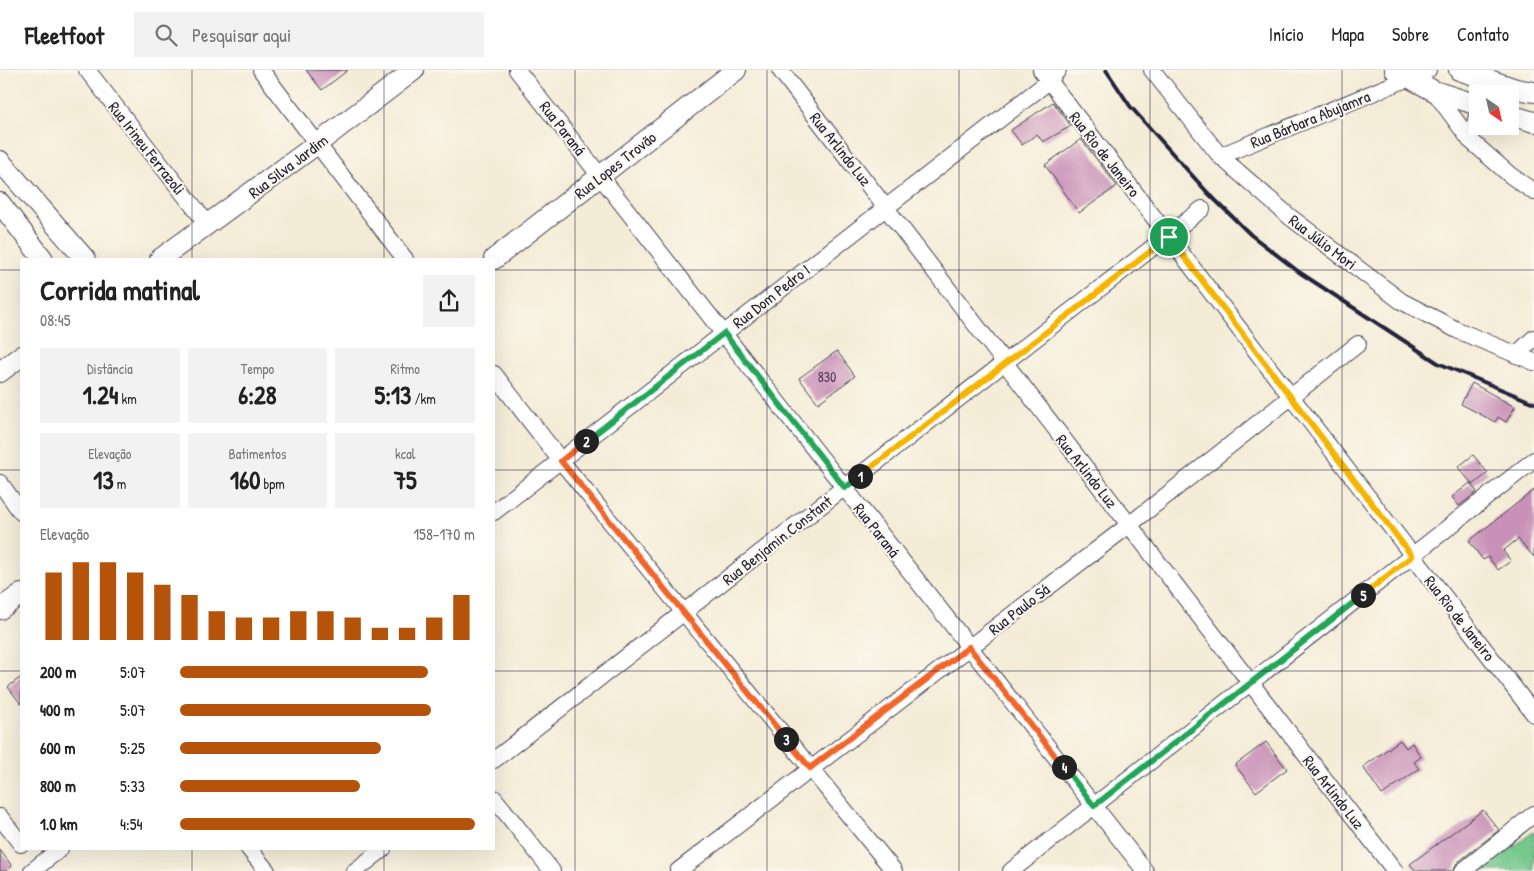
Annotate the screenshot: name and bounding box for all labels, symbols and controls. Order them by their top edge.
search box [134,12,484,57]
text: Fleetfoot [25,19,104,51]
icon: search [152,21,180,49]
text: Pesquisar aqui [192,22,291,48]
text: Início [1269,22,1303,47]
text: Mapa [1331,22,1364,47]
text: Sobre [1392,22,1429,47]
text: Contato [1457,22,1509,47]
street label: Rua Bárbara Abujamra [1247,85,1373,153]
north arrow [1469,85,1519,135]
map controls [1469,85,1519,135]
street label: Rua Paraná [535,96,591,160]
street label: Rua Irineu Ferrazoli [104,97,190,199]
street label: Rua Arlindo Luz [805,107,877,191]
street label: Rua Rio de Janeiro [1065,107,1146,202]
street label: Rua Lopes Trovão [569,126,661,204]
street label: Rua Silva Jardim [244,129,332,203]
street label: Rua Júlio Mori [1285,209,1361,275]
pin [1148,216,1190,258]
icon: arrive [1155,223,1183,251]
street label: Rua Dom Pedro I [728,259,814,333]
text: Corrida matinal [40,271,200,309]
button: share [423,275,475,327]
text: 08:45 [40,309,71,331]
text: Distância [87,359,133,378]
text: Tempo [241,359,274,378]
text: Ritmo [390,359,420,378]
house number: 830 [818,367,836,386]
text: 1.24 [83,378,118,412]
text: 6:28 [238,378,277,412]
text: 5:13 [375,378,411,412]
text: km [118,389,137,408]
text: /km [411,389,436,408]
pin: 2 [574,428,598,454]
street label: Rua Arlindo Luz [1051,429,1123,513]
text: 2 [583,432,590,451]
text: Elevação [88,444,131,463]
text: Batimentos [229,444,286,463]
text: kcal [395,444,415,463]
text: 13 [93,463,114,497]
text: 160 [230,463,260,497]
text: 75 [394,463,417,497]
pin: 1 [848,464,872,488]
text: 1 [858,467,863,486]
text: m [114,474,126,493]
text: bpm [260,474,285,493]
street label: Rua Benjamin Constant [717,490,837,590]
street label: Rua Paraná [849,498,905,562]
text: Elevação [40,523,89,545]
text: 158–170 m [413,523,475,545]
street label: Rua Rio de Janeiro [1420,571,1501,666]
street label: Rua Paulo Sá [984,578,1054,640]
pin: 5 [1350,582,1376,608]
text: 5 [1361,586,1366,605]
text: 200 m [40,661,76,683]
text: 5:07 [120,661,146,683]
text: 400 m [40,699,75,721]
text: 5:07 [120,699,146,721]
pin: 3 [774,726,798,752]
text: 3 [783,730,790,749]
text: 600 m [40,737,75,759]
text: 5:25 [120,737,145,759]
street label: Rua Arlindo Luz [1298,750,1370,834]
pin: 4 [1052,754,1076,780]
text: 4 [1062,758,1067,777]
text: 800 m [40,775,76,797]
text: 5:33 [120,775,145,797]
text: 1.0 km [40,813,78,835]
text: 4:54 [120,813,142,835]

